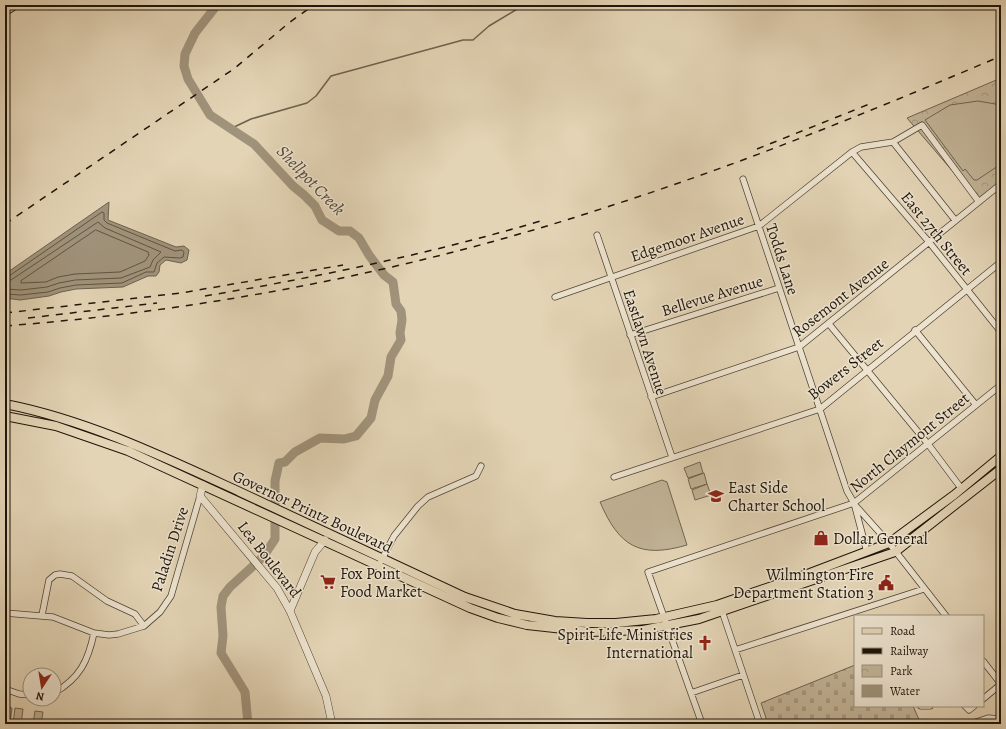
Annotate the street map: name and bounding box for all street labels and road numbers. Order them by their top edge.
street label: East 27th Street [896,187,977,280]
street label: Edgemoor Avenue [627,208,747,268]
street label: Todds Lane [760,221,804,298]
street label: Rosemont Avenue [788,253,893,342]
street label: Bellevue Avenue [659,270,766,322]
street label: Eastlawn Avenue [618,286,673,398]
street label: Bowers Street [803,332,888,405]
street label: North Claymont Street [845,388,974,498]
street label: Governor Printz Boulevard [229,465,396,559]
street label: Paladin Drive [146,504,194,595]
street label: Lea Boulevard [232,517,306,603]

